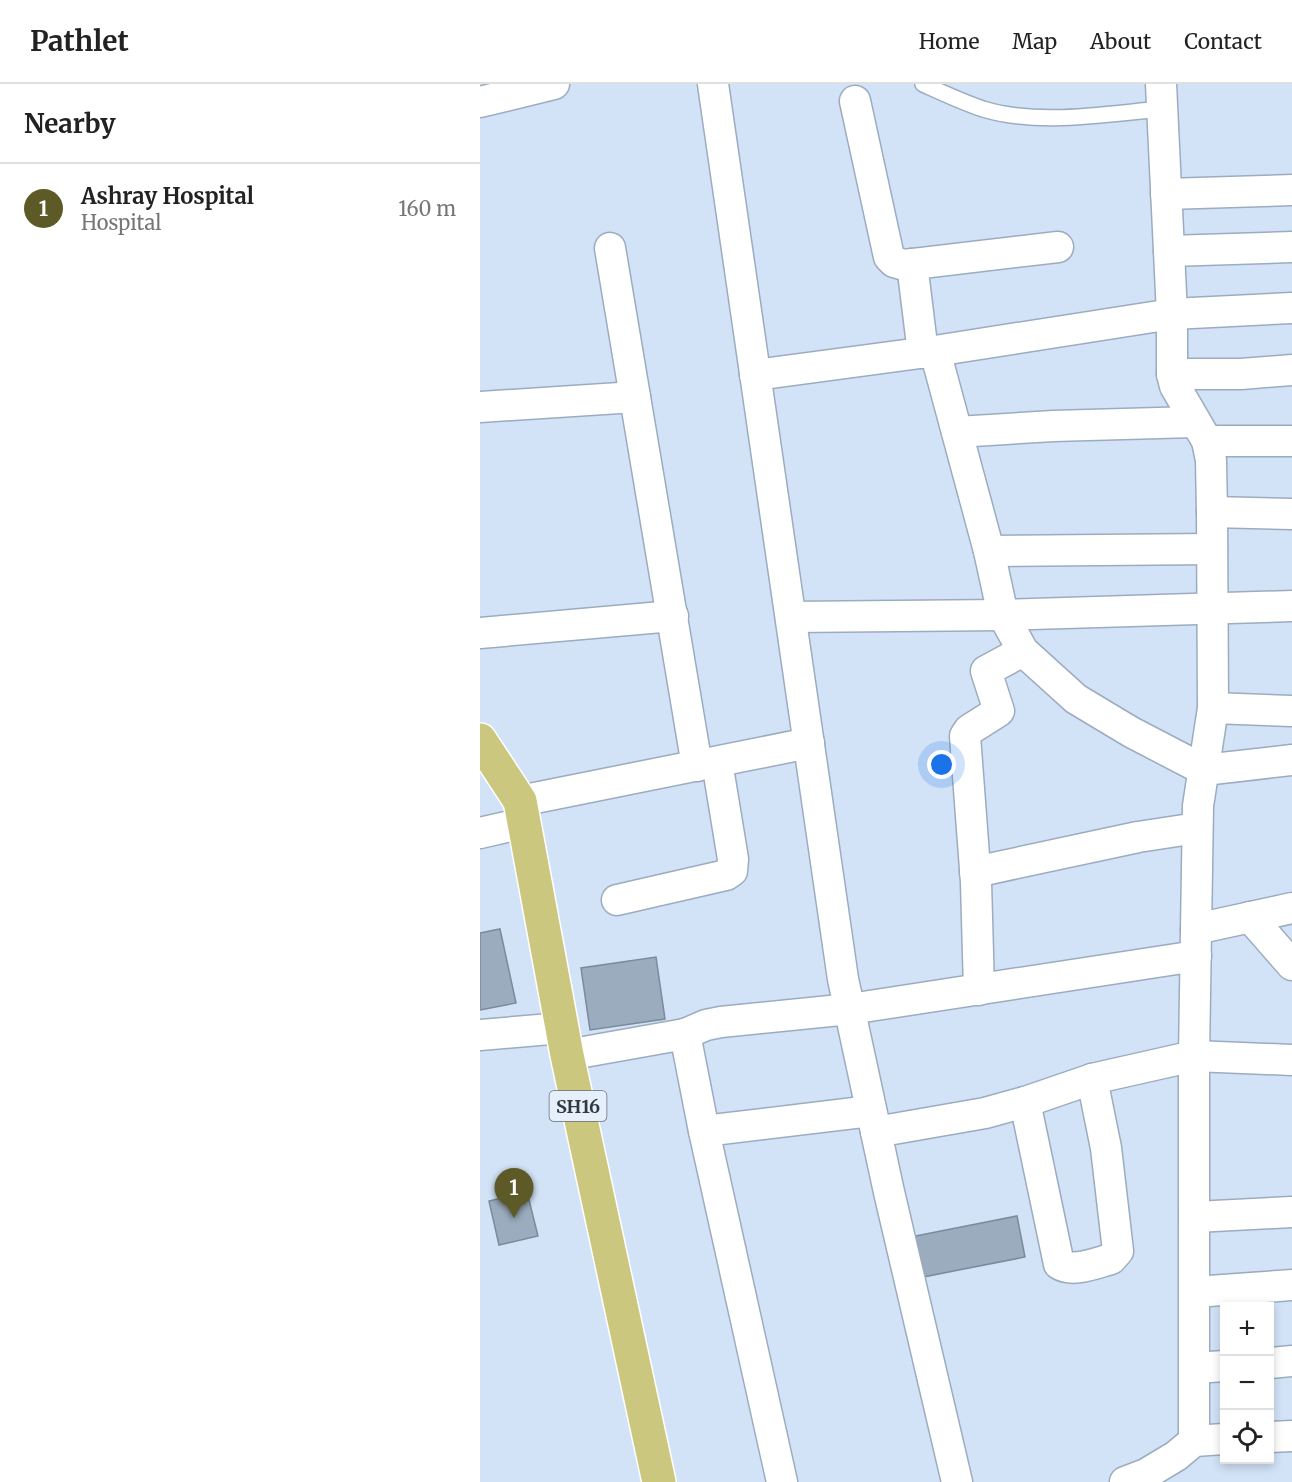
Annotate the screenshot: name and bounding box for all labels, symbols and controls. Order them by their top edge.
text: Pathlet [30,23,129,59]
text: Home [919,28,979,55]
text: Map [1012,28,1057,55]
text: About [1090,28,1151,55]
text: Contact [1184,28,1262,55]
text: Nearby [24,107,116,140]
text: Ashray Hospital [81,182,254,210]
text: 1 [39,196,48,221]
text: 160 m [398,196,456,221]
text: Hospital [81,210,161,235]
your location [927,750,956,779]
road number: SH16 [550,1091,606,1121]
pin: 1 [495,1168,534,1218]
map controls [1220,1302,1274,1464]
button: + [1220,1302,1274,1356]
button: − [1220,1356,1274,1410]
button: locate [1220,1410,1274,1464]

